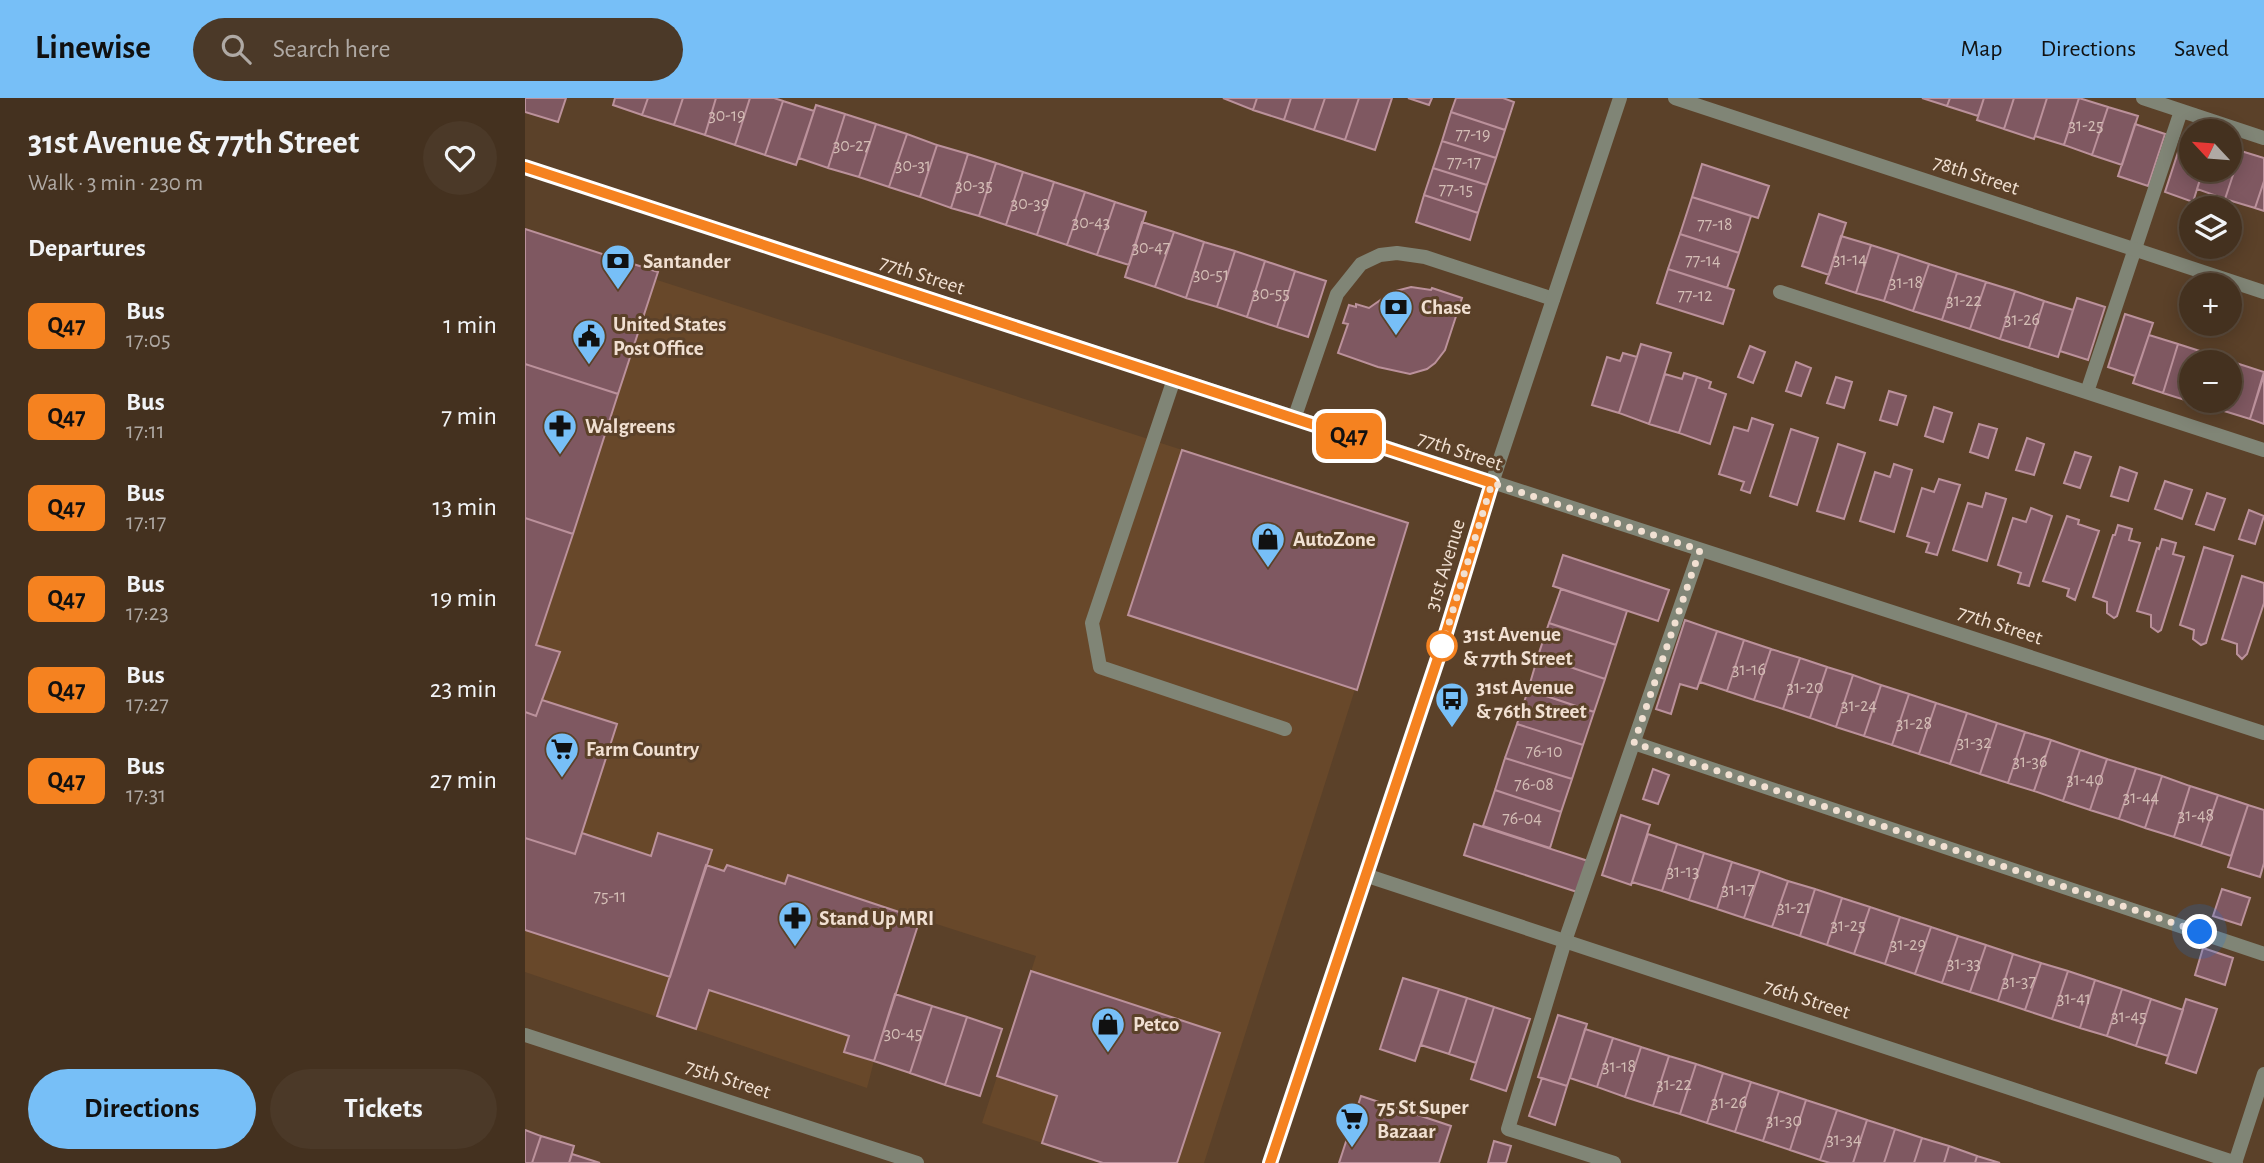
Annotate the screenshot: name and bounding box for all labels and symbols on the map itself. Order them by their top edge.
house number: 30-19 [708,107,746,125]
house number: 31-25 [2069,117,2103,135]
north arrow [2179,119,2242,182]
house number: 77-19 [1455,126,1491,144]
house number: 30-27 [833,137,871,155]
street label: 78th Street [1930,151,2022,199]
house number: 77-17 [1447,154,1481,172]
house number: 30-31 [895,157,931,175]
house number: 30-35 [955,177,993,195]
house number: 77-15 [1439,181,1473,199]
house number: 30-39 [1011,195,1049,213]
house number: 30-43 [1072,214,1110,232]
house number: 77-18 [1697,216,1733,234]
house number: 30-47 [1132,239,1170,257]
bank icon: Santander [599,242,637,291]
place label: Santander [643,251,731,272]
street label: 77th Street [877,251,967,299]
house number: 31-14 [1833,251,1867,269]
house number: 77-14 [1685,252,1721,270]
house number: 30-51 [1193,266,1229,284]
house number: 31-18 [1889,274,1923,292]
house number: 30-55 [1252,285,1290,303]
house number: 77-12 [1678,287,1712,305]
bank icon: Chase [1377,288,1415,337]
house number: 31-22 [1946,292,1982,310]
place label: Chase [1421,297,1471,318]
house number: 31-26 [2004,311,2040,329]
place label: United States Post Office [613,314,726,359]
public building icon: United States Post Office [570,317,608,366]
pharmacy icon: Walgreens [541,407,579,456]
line badge: Q47 [1309,413,1389,459]
place label: Walgreens [585,416,675,437]
street label: 77th Street [1415,427,1505,475]
street label: 31st Avenue [1421,516,1469,614]
shop icon: AutoZone [1249,520,1287,569]
place label: AutoZone [1293,529,1376,550]
street label: 77th Street [1955,601,2045,649]
place label: 31st Avenue & 77th Street [1463,624,1573,669]
marker: 31st Avenue & 77th Street [1427,631,1457,661]
house number: 31-16 [1732,661,1766,679]
place label: 31st Avenue & 76th Street [1476,677,1587,722]
house number: 31-20 [1787,679,1823,697]
bus stop icon: 31st Avenue & 76th Street [1433,680,1471,729]
house number: 31-24 [1841,697,1877,715]
house number: 31-28 [1896,715,1932,733]
supermarket icon: Farm Country [543,730,581,779]
house number: 31-32 [1957,734,1991,752]
place label: Farm Country [586,739,700,760]
house number: 76-10 [1525,743,1563,761]
house number: 31-36 [2012,753,2048,771]
house number: 31-40 [2066,771,2104,789]
house number: 76-08 [1514,776,1554,794]
house number: 31-44 [2123,789,2160,807]
house number: 31-48 [2178,807,2214,825]
house number: 76-04 [1502,810,1542,828]
house number: 31-13 [1667,863,1699,881]
house number: 31-17 [1722,881,1754,899]
house number: 75-11 [594,888,626,906]
pharmacy icon: Stand Up MRI [776,899,814,948]
house number: 31-21 [1777,899,1811,917]
place label: Stand Up MRI [819,908,934,929]
your location [2182,914,2217,949]
house number: 31-25 [1831,917,1865,935]
house number: 31-29 [1890,936,1926,954]
house number: 31-33 [1947,955,1981,973]
house number: 31-37 [2002,973,2036,991]
street label: 76th Street [1761,975,1853,1023]
house number: 31-41 [2057,990,2091,1008]
shop icon: Petco [1089,1005,1127,1054]
house number: 31-45 [2111,1008,2147,1026]
place label: Petco [1133,1014,1179,1035]
house number: 30-45 [884,1025,922,1043]
street label: 75th Street [683,1055,773,1103]
house number: 31-18 [1602,1058,1636,1076]
house number: 31-22 [1656,1076,1692,1094]
house number: 31-26 [1711,1094,1747,1112]
place label: 75 St Super Bazaar [1377,1097,1469,1142]
supermarket icon: 75 St Super Bazaar [1333,1100,1371,1149]
house number: 31-30 [1766,1112,1802,1130]
house number: 31-34 [1826,1131,1862,1149]

